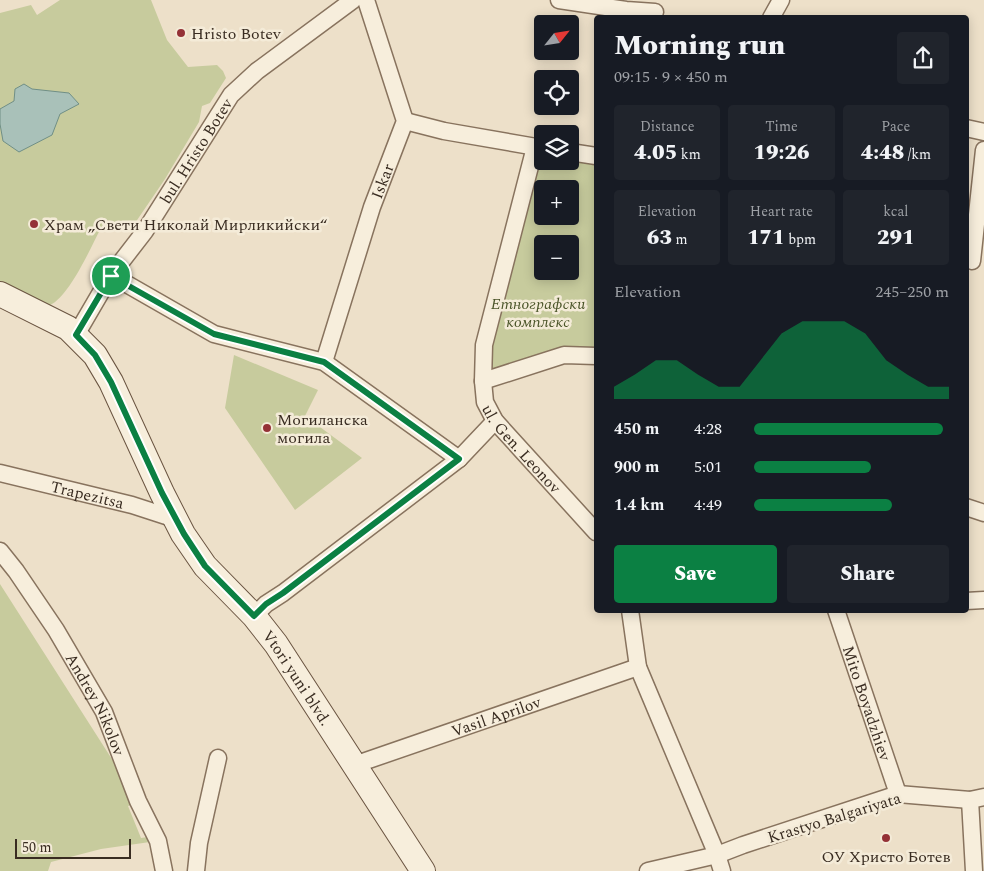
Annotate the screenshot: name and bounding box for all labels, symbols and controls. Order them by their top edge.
north arrow [534,15,579,60]
map controls [534,15,579,280]
place label: Hristo Botev [191,22,282,46]
text: Morning run [614,24,785,67]
marker: Hristo Botev [175,27,187,39]
button: share [897,32,949,84]
text: 09:15 · 9 × 450 m [614,65,728,89]
button: locate [534,70,579,115]
street label: bul. Hristo Botev [154,93,240,209]
text: Distance [640,116,694,137]
text: Time [765,116,798,137]
text: Pace [881,116,910,137]
button: layers [534,125,579,170]
text: 4.05 [634,137,677,169]
text: 19:26 [753,137,810,169]
text: 4:48 [861,137,904,169]
text: km [677,144,701,165]
text: /km [904,144,931,165]
street label: Iskar [365,160,401,203]
button: + [534,180,579,225]
text: Elevation [638,201,696,222]
text: Heart rate [750,201,813,222]
text: kcal [883,201,908,222]
place label: Храм „Свети Николай Мирликийски“ [44,213,327,237]
marker: Храм „Свети Николай Мирликийски“ [28,218,40,230]
text: 63 [647,222,672,254]
text: 171 [747,222,785,254]
text: 291 [877,222,915,254]
text: m [672,229,688,250]
text: bpm [785,229,816,250]
button: − [534,235,579,280]
pin [90,255,132,297]
icon: arrive [97,262,125,290]
text: Elevation [614,280,681,304]
text: 245–250 m [875,280,949,304]
park label: Етнографски комплекс [491,292,586,334]
street label: ul. Gen. Leonov [475,400,567,500]
place label: Могиланска могила [277,408,368,450]
text: 450 m [614,417,659,441]
text: 4:28 [694,417,722,441]
marker: Могиланска могила [261,422,273,434]
text: 900 m [614,455,659,479]
text: 5:01 [694,455,722,479]
street label: Trapezitsa [48,475,127,516]
text: 1.4 km [614,493,664,517]
text: 4:49 [694,493,722,517]
button: Save [614,545,777,603]
button: Share [787,545,949,603]
street label: Vtori yuni blvd. [256,625,337,731]
street label: Mito Boyadzhiev [836,643,897,765]
street label: Andrey Nikolov [59,649,131,760]
street label: Vasil Aprilov [448,690,545,744]
street label: Krastyo Balgariyata [765,786,904,850]
marker: ОУ Христо Ботев [880,832,892,844]
scale bar [15,836,131,859]
text: 50 m [22,837,52,858]
place label: ОУ Христо Ботев [821,845,951,869]

